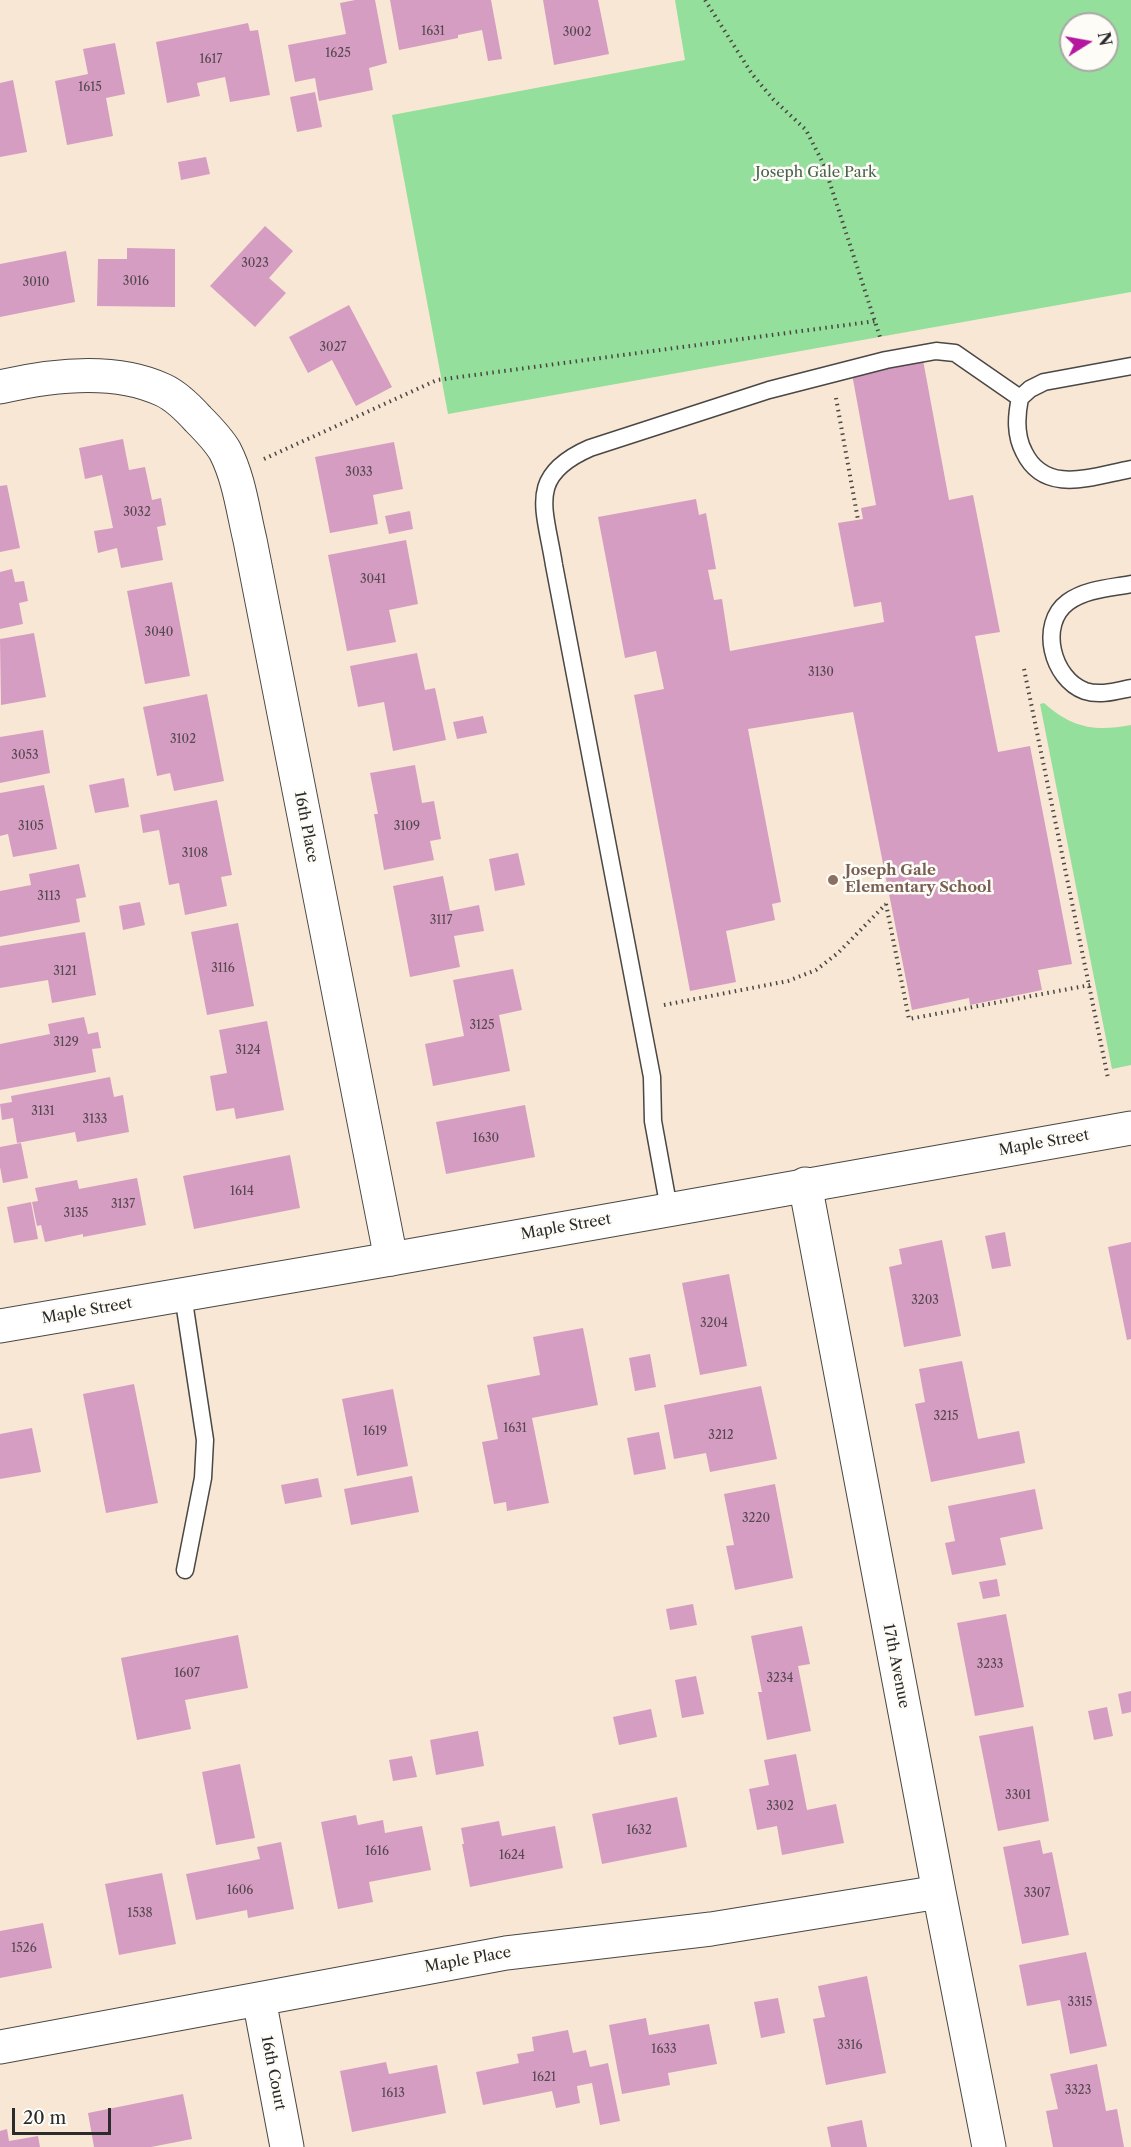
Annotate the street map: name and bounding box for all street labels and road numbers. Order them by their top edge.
street label: 16th Place [290,790,322,864]
street label: Maple Street [997,1126,1091,1160]
street label: Maple Street [519,1210,613,1244]
street label: Maple Street [40,1294,134,1328]
street label: 17th Avenue [879,1622,913,1710]
street label: Maple Place [423,1944,513,1976]
street label: 16th Court [257,2034,289,2112]

